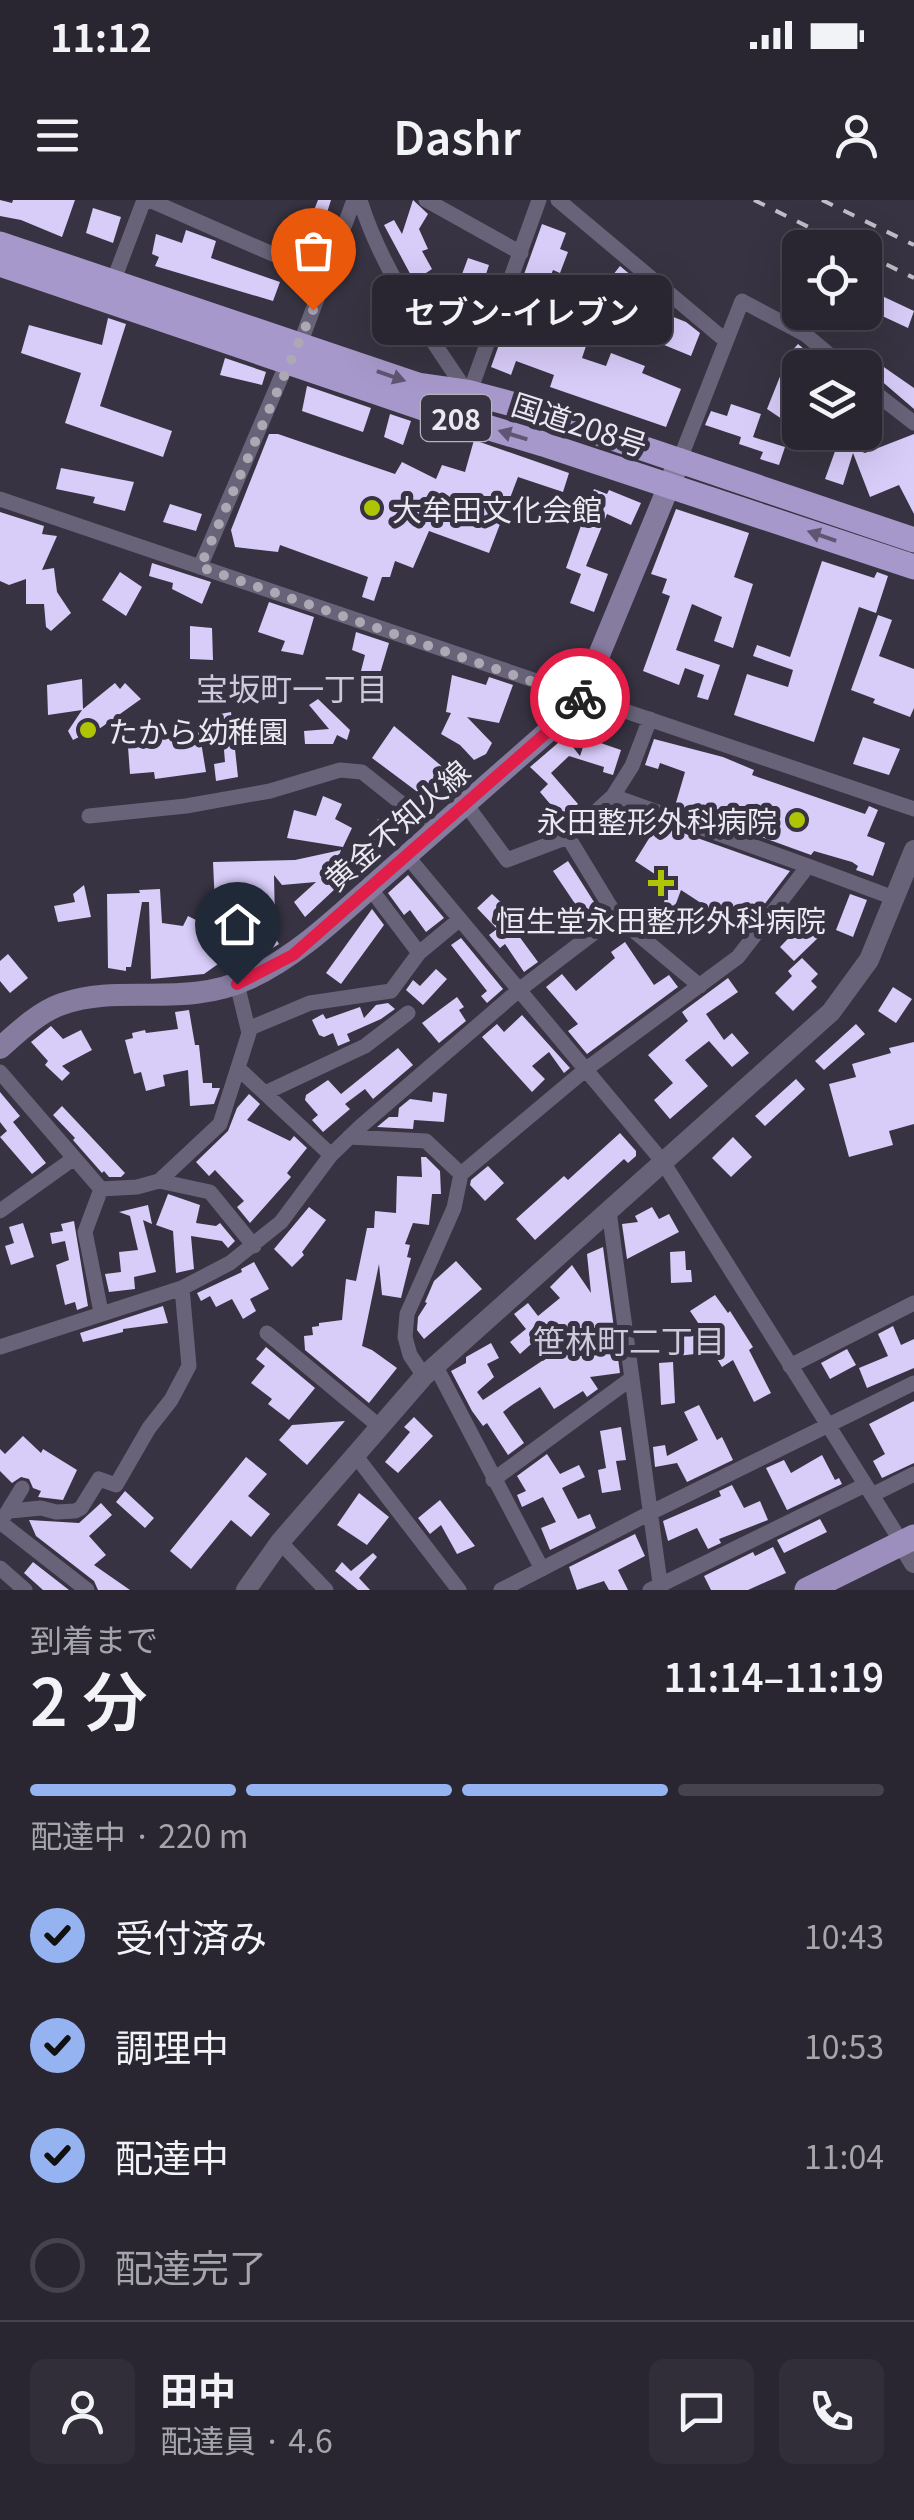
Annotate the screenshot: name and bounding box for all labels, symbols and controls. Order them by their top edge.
text: 11:12 [50,8,152,63]
text: Dashr [393,103,521,168]
icon: menu [30,108,85,163]
icon: person [829,108,884,163]
pin [271,208,356,311]
icon: bag [286,223,341,278]
map controls [782,230,882,450]
button: locate [782,230,882,330]
callout: セブン-イレブン [373,275,673,345]
text: セブン-イレブン [404,287,640,333]
button: layers [782,350,882,450]
one-way arrow [376,369,406,384]
street label: 国道208号 [507,380,653,466]
road number: 208 [421,395,491,441]
one-way arrow [497,427,527,442]
place label: 大牟田文化会館 [392,486,602,530]
marker: 大牟田文化会館 [361,497,383,519]
one-way arrow [806,528,836,543]
courier [530,648,630,748]
district label: 宝坂町一丁目 [196,664,388,710]
icon: bike [553,671,608,726]
place label: たから幼稚園 [108,708,288,752]
marker: たから幼稚園 [77,719,99,741]
street label: 黄金不知火線 [314,748,478,900]
place label: 永田整形外科病院 [537,798,777,842]
marker: 永田整形外科病院 [786,809,808,831]
marker: 恒生堂永田整形外科病院 [648,870,674,896]
pin [195,882,280,985]
icon: home [210,897,265,952]
place label: 恒生堂永田整形外科病院 [496,897,826,941]
district label: 笹林町二丁目 [533,1316,725,1362]
text: 到着まで [30,1615,158,1661]
text: 11:14–11:19 [663,1648,884,1703]
text: 2 分 [30,1651,147,1745]
text: 配達中 · 220 m [30,1811,248,1857]
icon: check [30,1908,85,1963]
text: 受付済み [115,1908,267,1963]
text: 10:43 [804,1912,884,1958]
icon: check [30,2018,85,2073]
text: 調理中 [115,2018,229,2073]
text: 10:53 [804,2022,884,2068]
icon: check [30,2128,85,2183]
text: 配達中 [115,2128,229,2183]
text: 11:04 [804,2132,884,2178]
text: 配達完了 [115,2238,267,2293]
button: person [30,2359,135,2464]
button: chat [649,2359,754,2464]
button: phone [779,2359,884,2464]
text: 田中 [160,2361,236,2416]
text: 配達員 · 4.6 [160,2416,333,2462]

